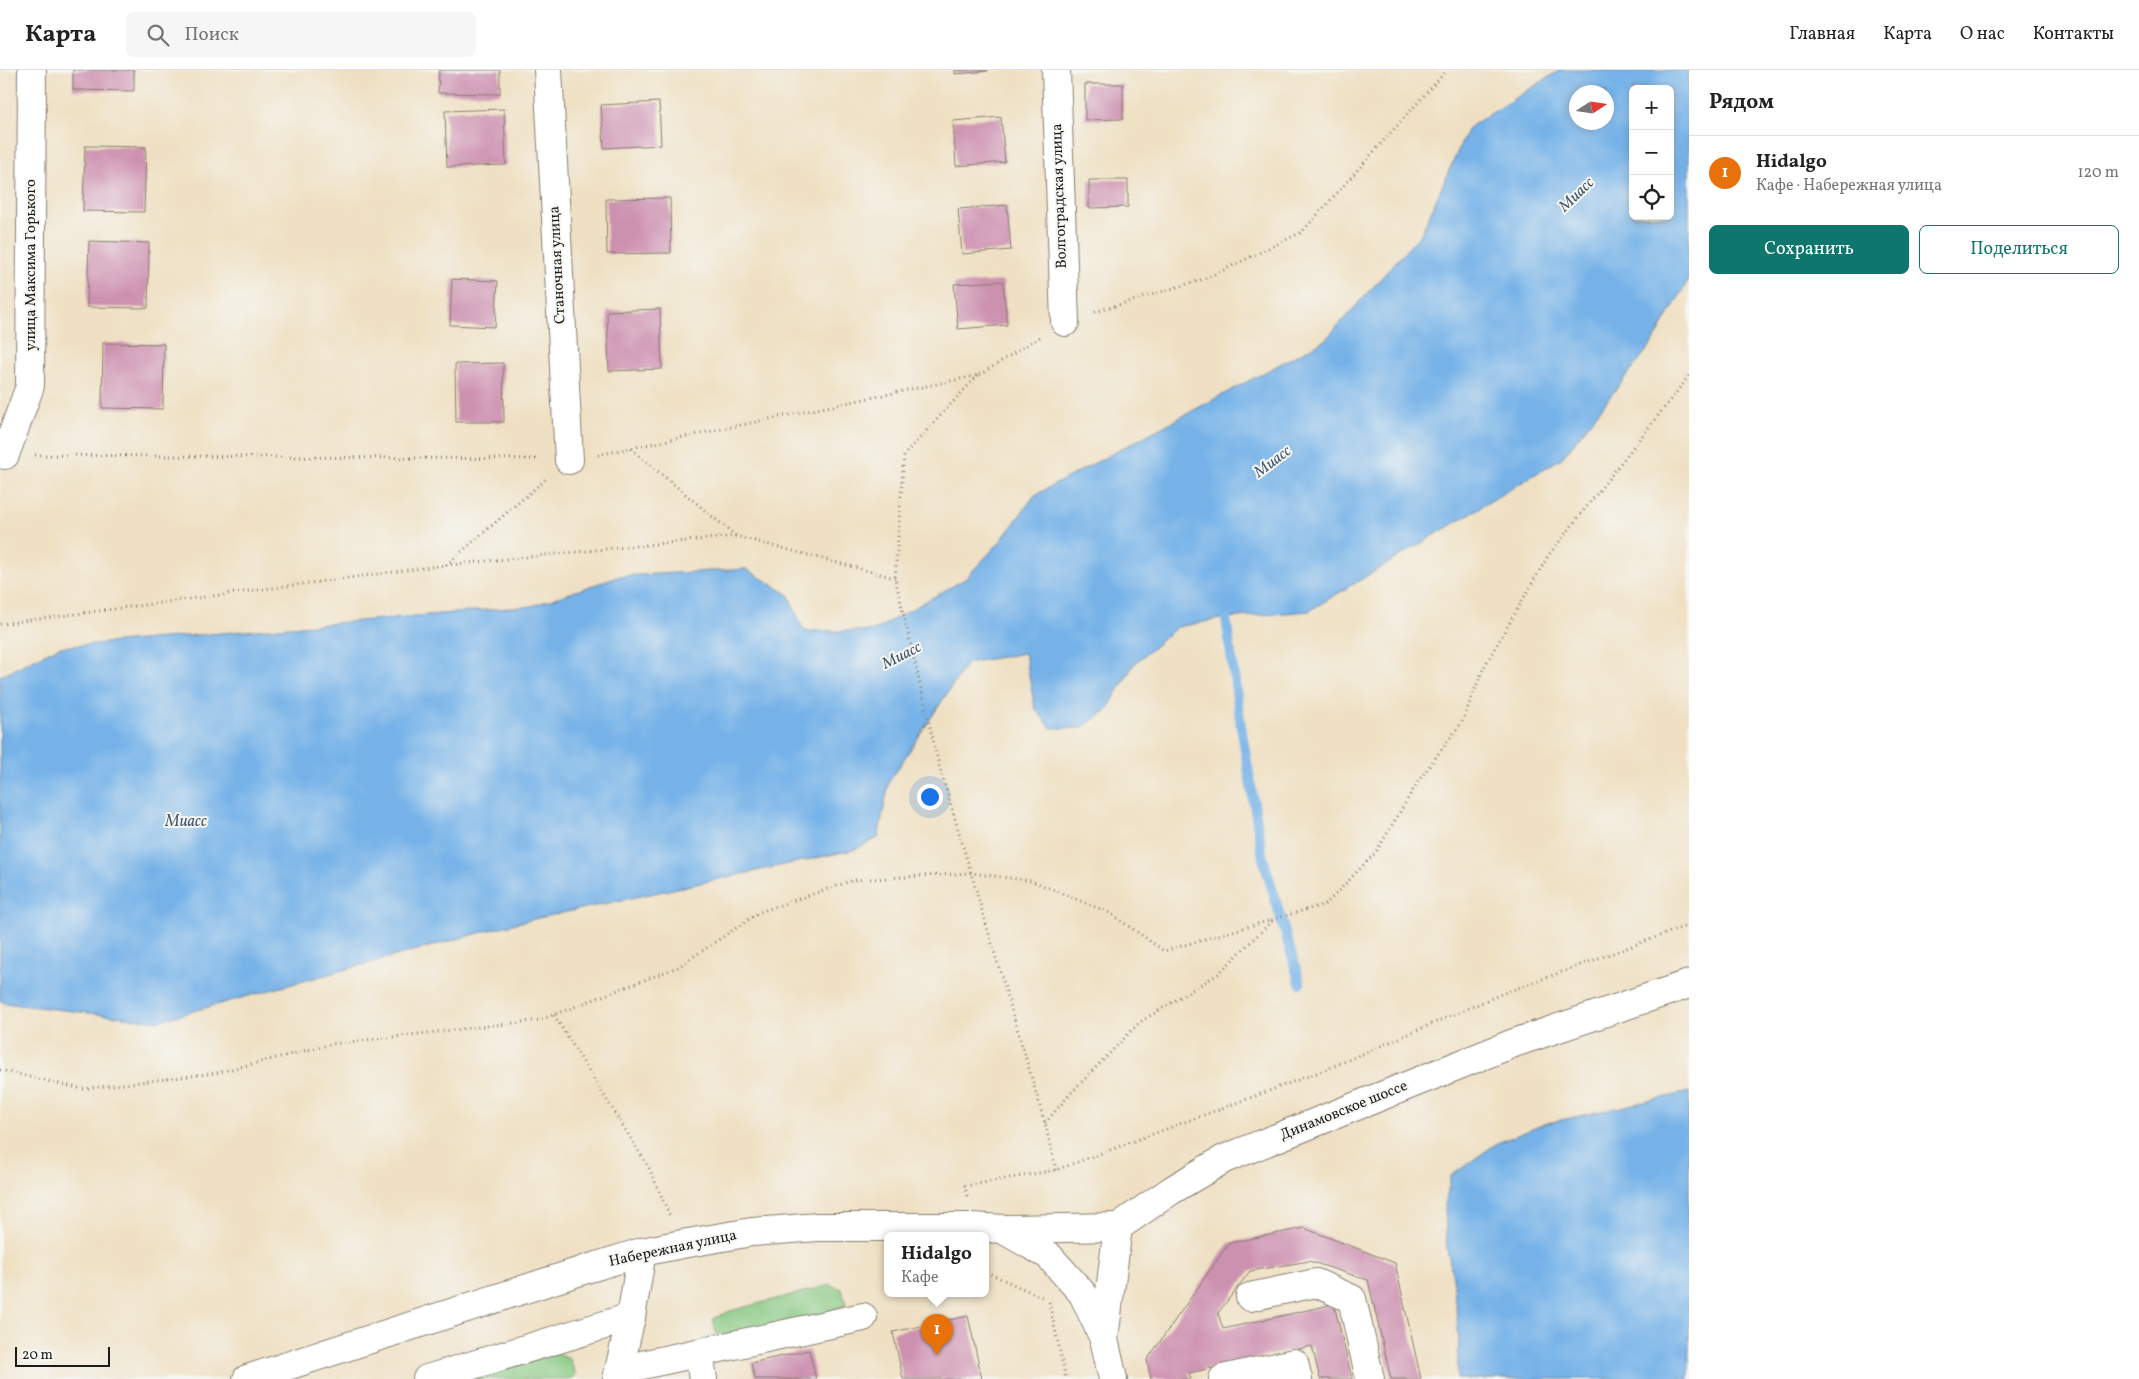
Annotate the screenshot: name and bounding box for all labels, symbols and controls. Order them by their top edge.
search box [126,12,476,57]
text: Карта [25,18,96,52]
icon: search [144,21,172,49]
text: Поиск [184,22,239,48]
text: Главная [1789,22,1855,47]
text: Карта [1883,22,1932,47]
text: О нас [1960,22,2005,47]
text: Контакты [2033,22,2114,47]
north arrow [1569,85,1614,130]
map controls [1629,85,1674,220]
button: + [1629,85,1674,130]
text: Рядом [1709,88,1774,117]
street label: Волгоградская улица [1047,123,1073,269]
button: − [1629,130,1674,175]
text: Hidalgo [1756,149,1827,175]
text: 1 [1722,162,1728,184]
text: 120 m [2077,162,2119,184]
water label: Миасс [1554,173,1600,218]
button: locate [1629,175,1674,220]
text: Кафе · Набережная улица [1756,175,1942,197]
street label: улица Максима Горького [21,179,42,351]
street label: Станочная улица [544,205,572,325]
button: Сохранить [1709,225,1909,274]
button: Поделиться [1919,225,2119,274]
water label: Миасс [1249,441,1296,484]
water label: Миасс [878,637,926,676]
your location [917,784,943,810]
water label: Миасс [164,811,207,833]
street label: Динамовское шоссе [1277,1076,1411,1146]
street label: Набережная улица [607,1225,739,1273]
popup [884,1232,989,1297]
text: Hidalgo [901,1241,972,1267]
text: Кафе [901,1267,939,1289]
pin: 1 [921,1314,953,1355]
scale bar [15,1344,110,1367]
text: 20 m [22,1346,53,1365]

